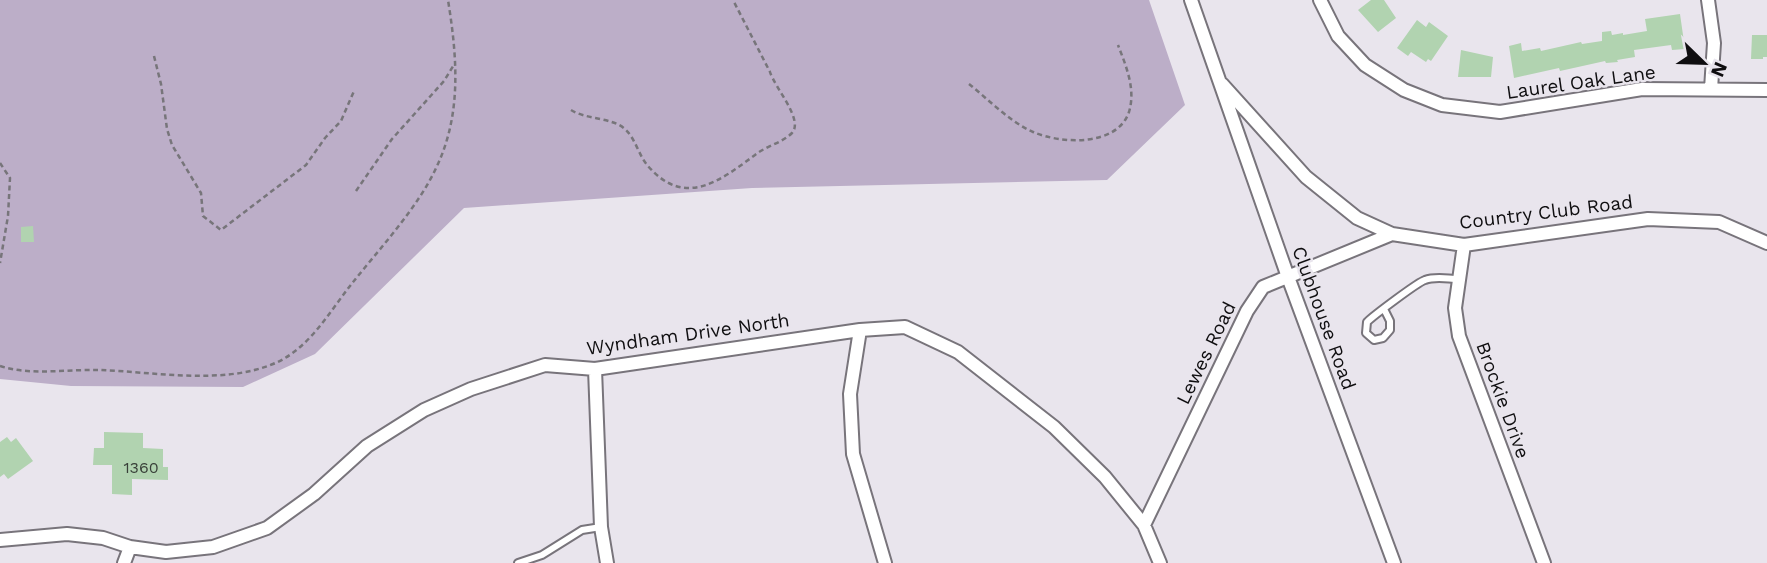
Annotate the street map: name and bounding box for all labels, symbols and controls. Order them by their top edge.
north arrow [1669,28,1739,98]
text: N [1706,58,1733,80]
street label: Laurel Oak Lane [1505,60,1657,104]
street label: Country Club Road [1458,190,1634,234]
street label: Clubhouse Road [1287,243,1361,393]
street label: Lewes Road [1171,298,1241,408]
street label: Wyndham Drive North [585,308,791,360]
street label: Brockie Drive [1471,339,1535,461]
house number: 1360 [123,458,159,477]

